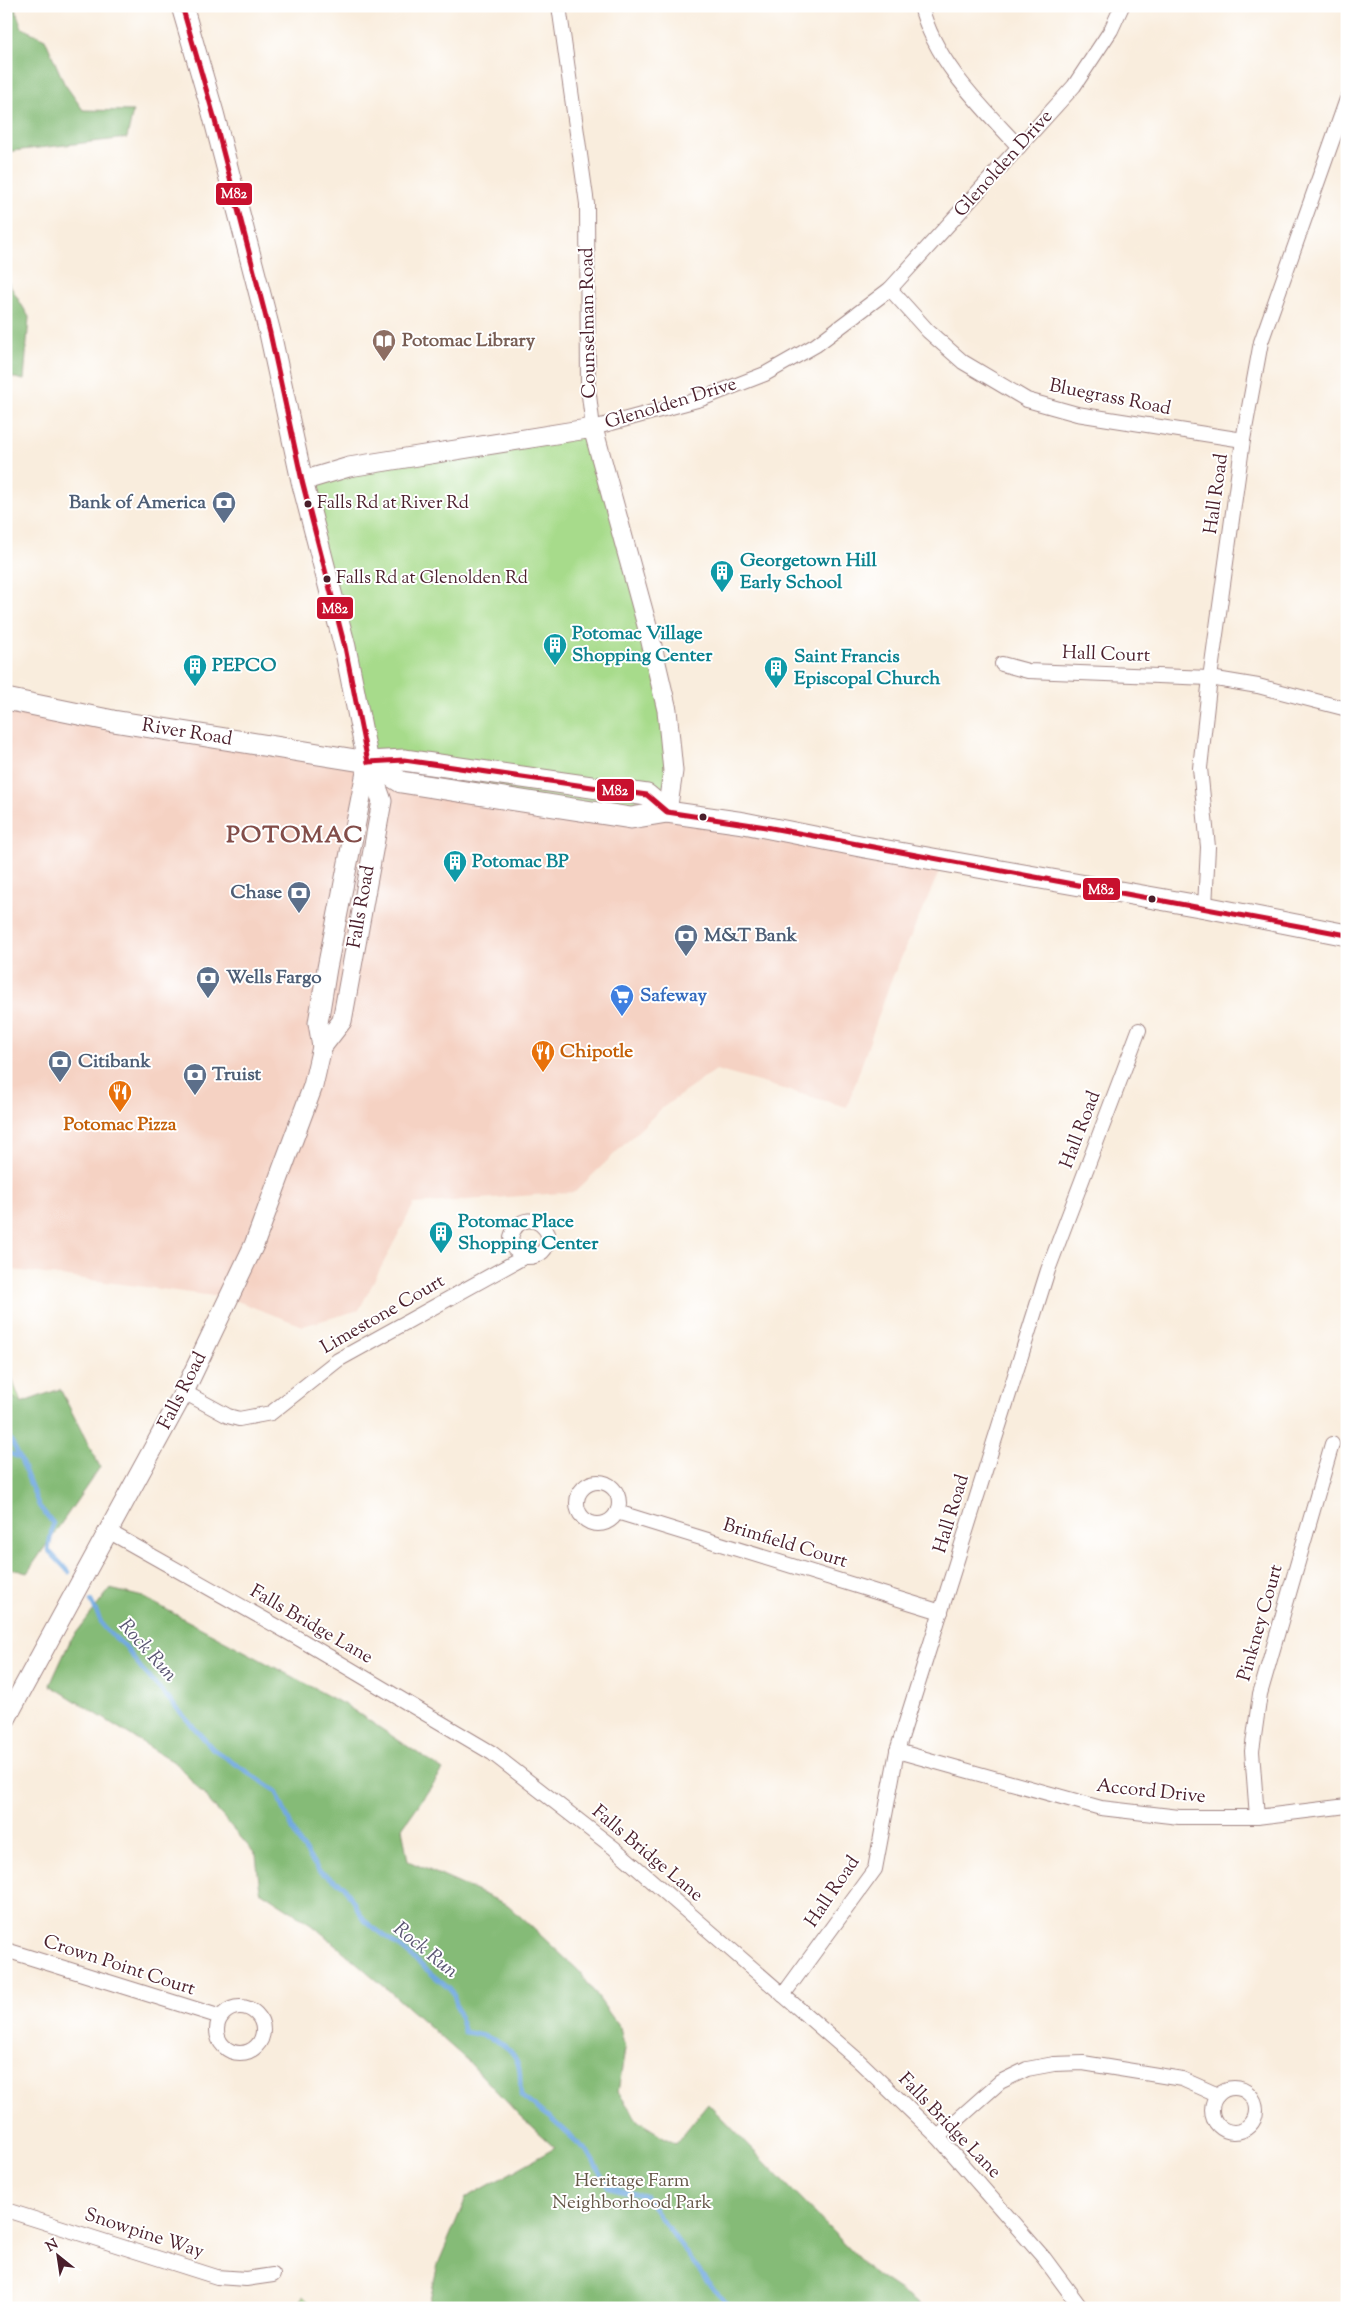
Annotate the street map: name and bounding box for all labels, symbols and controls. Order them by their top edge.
street label: Glenolden Drive [948,104,1060,224]
line badge: M82 [215,182,253,206]
text: M82 [221,185,248,205]
street label: Counselman Road [574,247,604,399]
library icon: Potomac Library [371,328,397,362]
place label: Potomac Library [402,328,536,355]
street label: Glenolden Drive [602,371,740,437]
street label: Bluegrass Road [1047,373,1174,423]
street label: Hall Road [1198,452,1236,536]
place label: Bank of America [69,490,206,517]
bank icon: Bank of America [211,490,237,524]
place label: Falls Rd at River Rd [317,491,469,517]
marker: Falls Rd at River Rd [303,499,313,509]
place label: Georgetown Hill Early School [740,548,877,597]
building icon: Georgetown Hill Early School [709,559,735,593]
place label: Falls Rd at Glenolden Rd [336,566,528,592]
marker: Falls Rd at Glenolden Rd [322,574,332,584]
line badge: M82 [316,596,354,620]
text: M82 [322,600,349,620]
place label: Potomac Village Shopping Center [572,621,713,670]
building icon: Potomac Village Shopping Center [542,632,568,666]
street label: Hall Court [1061,640,1151,670]
place label: Saint Francis Episcopal Church [794,644,941,693]
building icon: PEPCO [182,653,208,687]
place label: PEPCO [212,653,276,680]
building icon: Saint Francis Episcopal Church [763,655,789,689]
street label: River Road [140,713,234,753]
line badge: M82 [596,778,635,802]
text: M82 [602,782,629,802]
unlabelled marker [698,812,708,822]
district label: POTOMAC [226,819,364,853]
building icon: Potomac BP [442,849,468,883]
place label: Potomac BP [472,849,569,876]
street label: Falls Road [341,863,383,951]
line badge: M82 [1082,877,1121,901]
place label: Chase [230,880,282,907]
bank icon: Chase [286,880,312,914]
text: M82 [1088,881,1115,901]
unlabelled marker [1147,894,1157,904]
bank icon: M&T Bank [673,923,699,957]
place label: M&T Bank [704,923,798,950]
bank icon: Wells Fargo [195,965,221,999]
place label: Wells Fargo [226,965,322,992]
supermarket icon: Safeway [609,983,635,1017]
place label: Safeway [640,983,708,1010]
restaurant icon: Chipotle [530,1039,556,1073]
place label: Chipotle [560,1039,633,1066]
bank icon: Citibank [47,1049,73,1083]
place label: Citibank [78,1049,151,1076]
bank icon: Truist [182,1062,208,1096]
place label: Truist [212,1062,262,1089]
restaurant icon: Potomac Pizza [107,1079,133,1113]
street label: Hall Road [1054,1087,1108,1173]
place label: Potomac Pizza [64,1112,177,1139]
place label: Potomac Place Shopping Center [458,1209,599,1258]
building icon: Potomac Place Shopping Center [428,1220,454,1254]
street label: Limestone Court [316,1268,450,1362]
street label: Falls Road [152,1347,214,1434]
street label: Hall Road [927,1471,977,1557]
street label: Brimfield Court [719,1512,851,1576]
street label: Pinkney Court [1231,1561,1291,1685]
street label: Falls Bridge Lane [244,1579,378,1671]
water label: Rock Run [111,1613,184,1689]
street label: Accord Drive [1095,1773,1207,1811]
street label: Falls Bridge Lane [585,1799,709,1909]
street label: Hall Road [799,1851,867,1933]
water label: Rock Run [386,1916,464,1987]
street label: Crown Point Court [39,1929,199,2003]
street label: Falls Bridge Lane [891,2067,1007,2185]
park label: Heritage Farm Neighborhood Park [552,2168,713,2217]
street label: Snowpine Way [81,2202,208,2266]
north arrow [32,2232,82,2282]
text: N [43,2235,62,2258]

